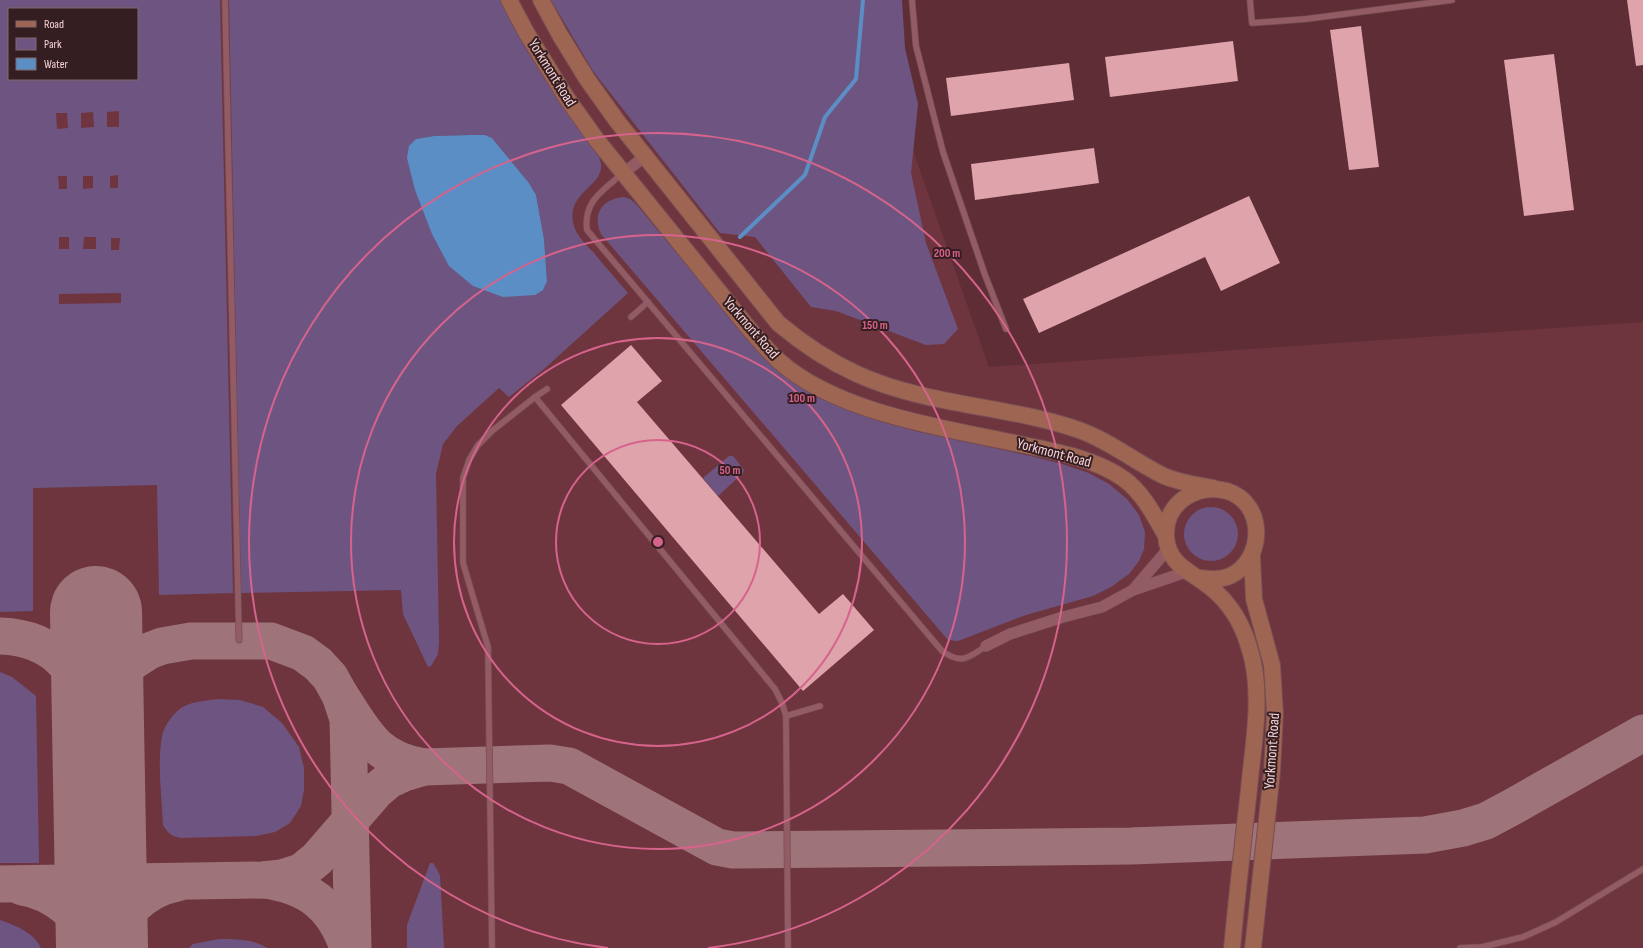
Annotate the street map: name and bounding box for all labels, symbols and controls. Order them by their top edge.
legend [8,8,138,80]
text: Road [44,17,64,32]
street label: Yorkmont Road [524,36,580,110]
text: Park [44,37,62,52]
text: Water [44,57,68,72]
text: 200 m [934,246,960,261]
street label: Yorkmont Road [719,293,783,363]
text: 150 m [862,318,888,333]
text: 100 m [789,391,815,406]
street label: Yorkmont Road [1015,434,1093,472]
text: 50 m [720,463,740,478]
centre of rings [651,535,665,549]
street label: Yorkmont Road [1260,712,1284,790]

